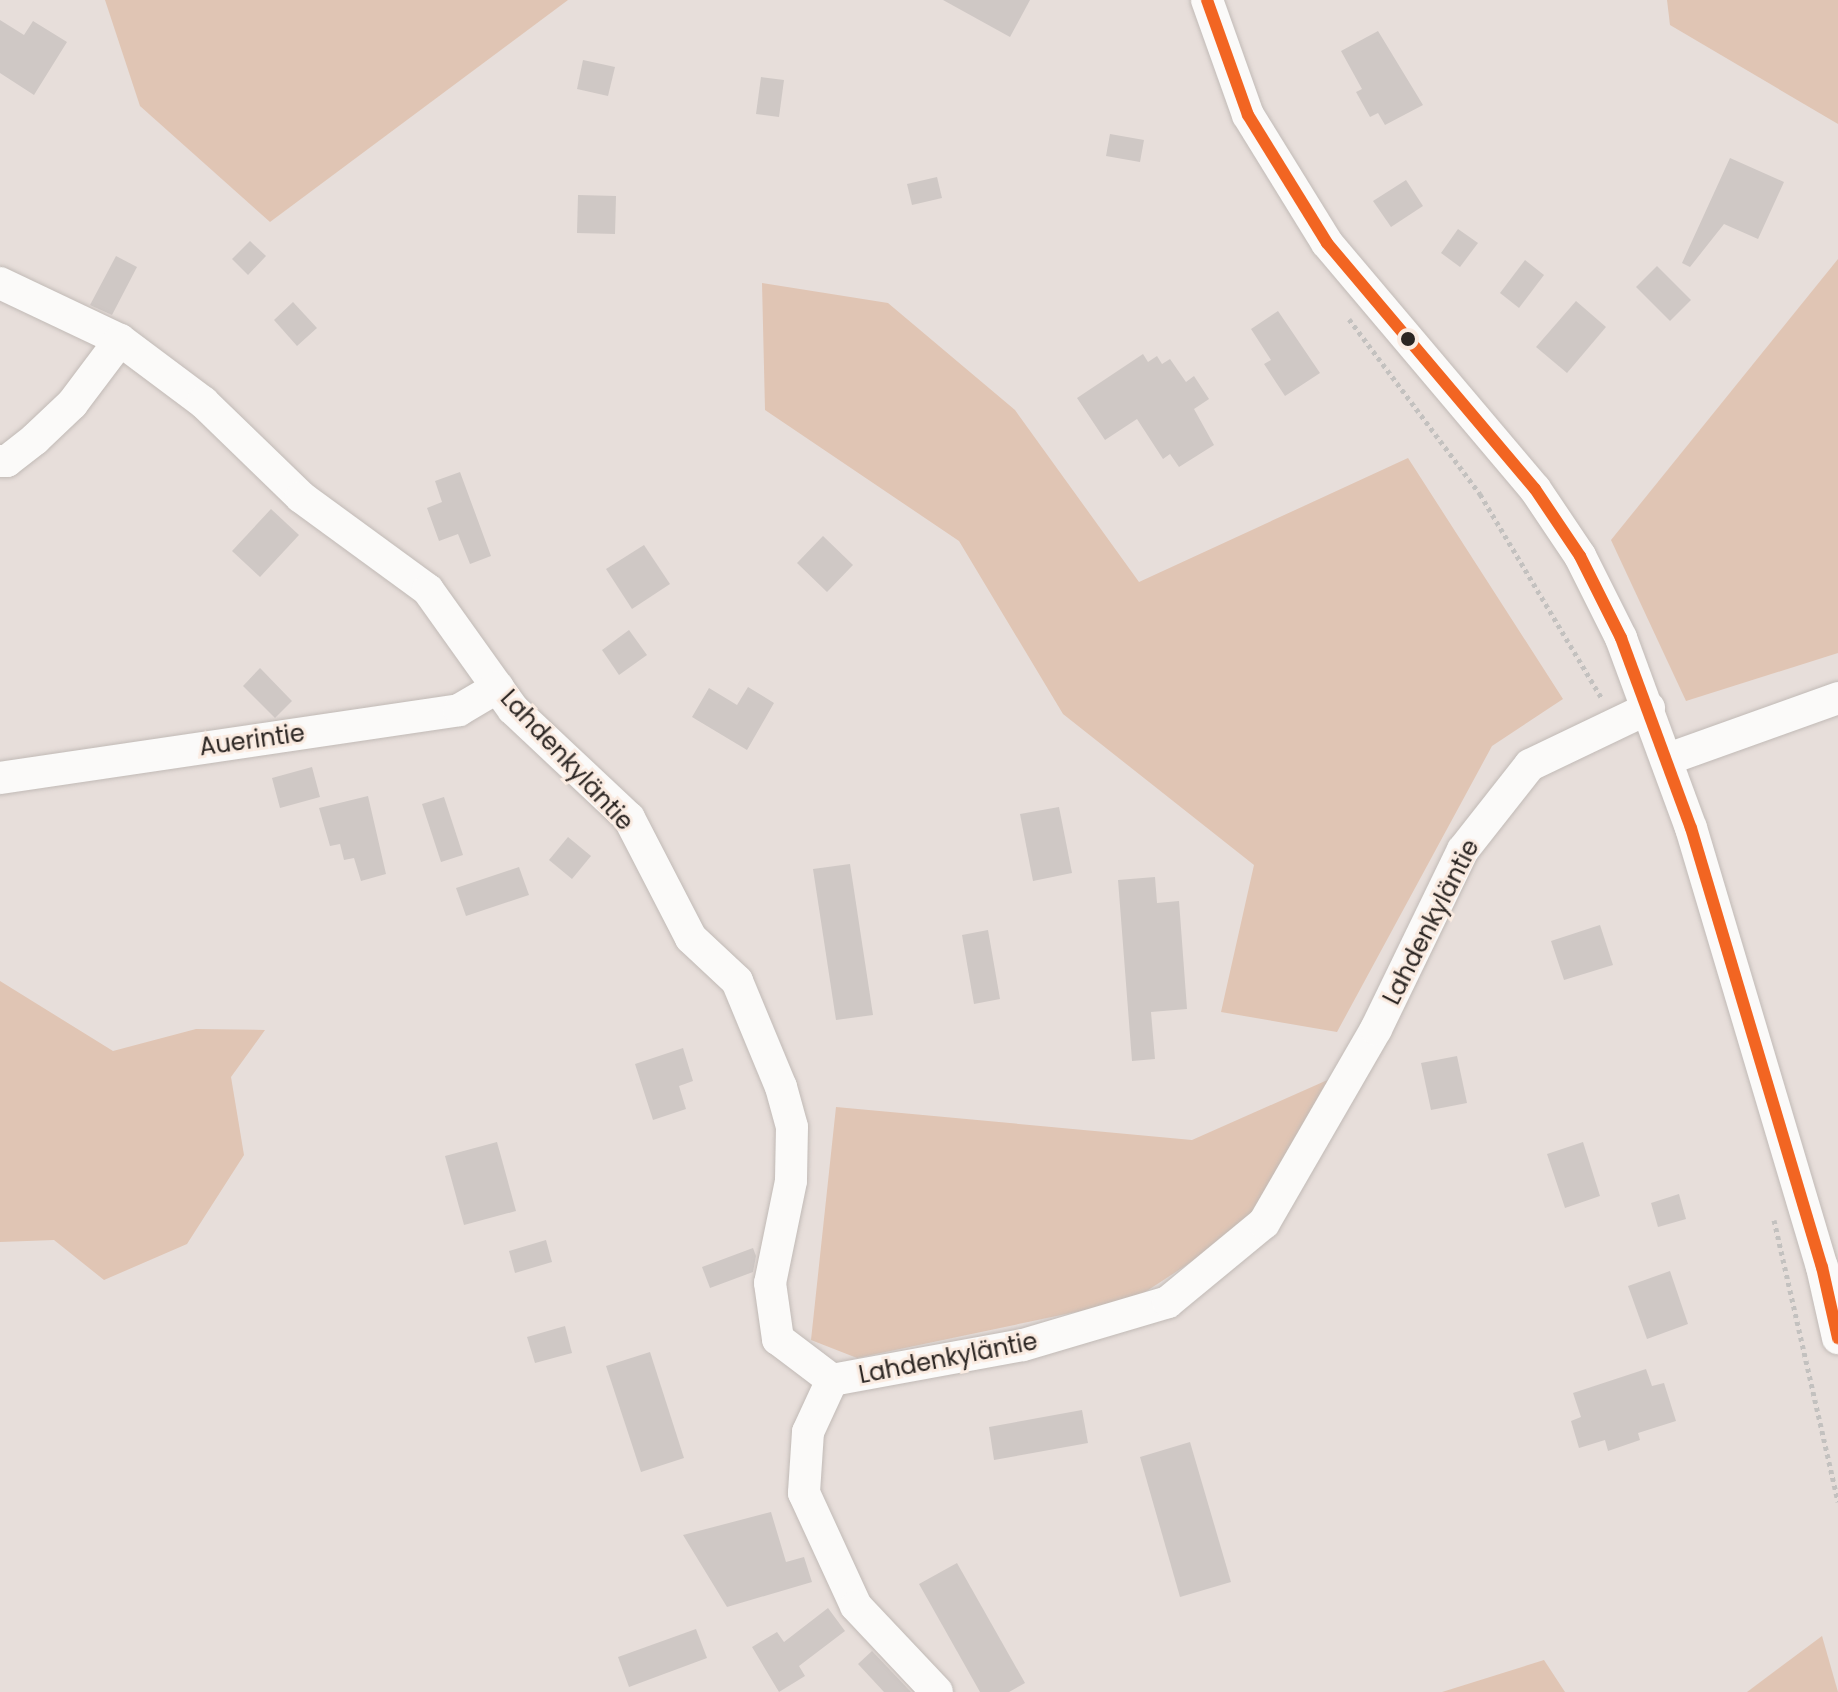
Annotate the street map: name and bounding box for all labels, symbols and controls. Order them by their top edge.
unlabelled marker [1400,331,1416,347]
street label: Lahdenkyläntie [495,684,639,836]
street label: Auerintie [197,718,307,762]
street label: Lahdenkyläntie [1377,835,1485,1009]
street label: Lahdenkyläntie [856,1327,1040,1389]

